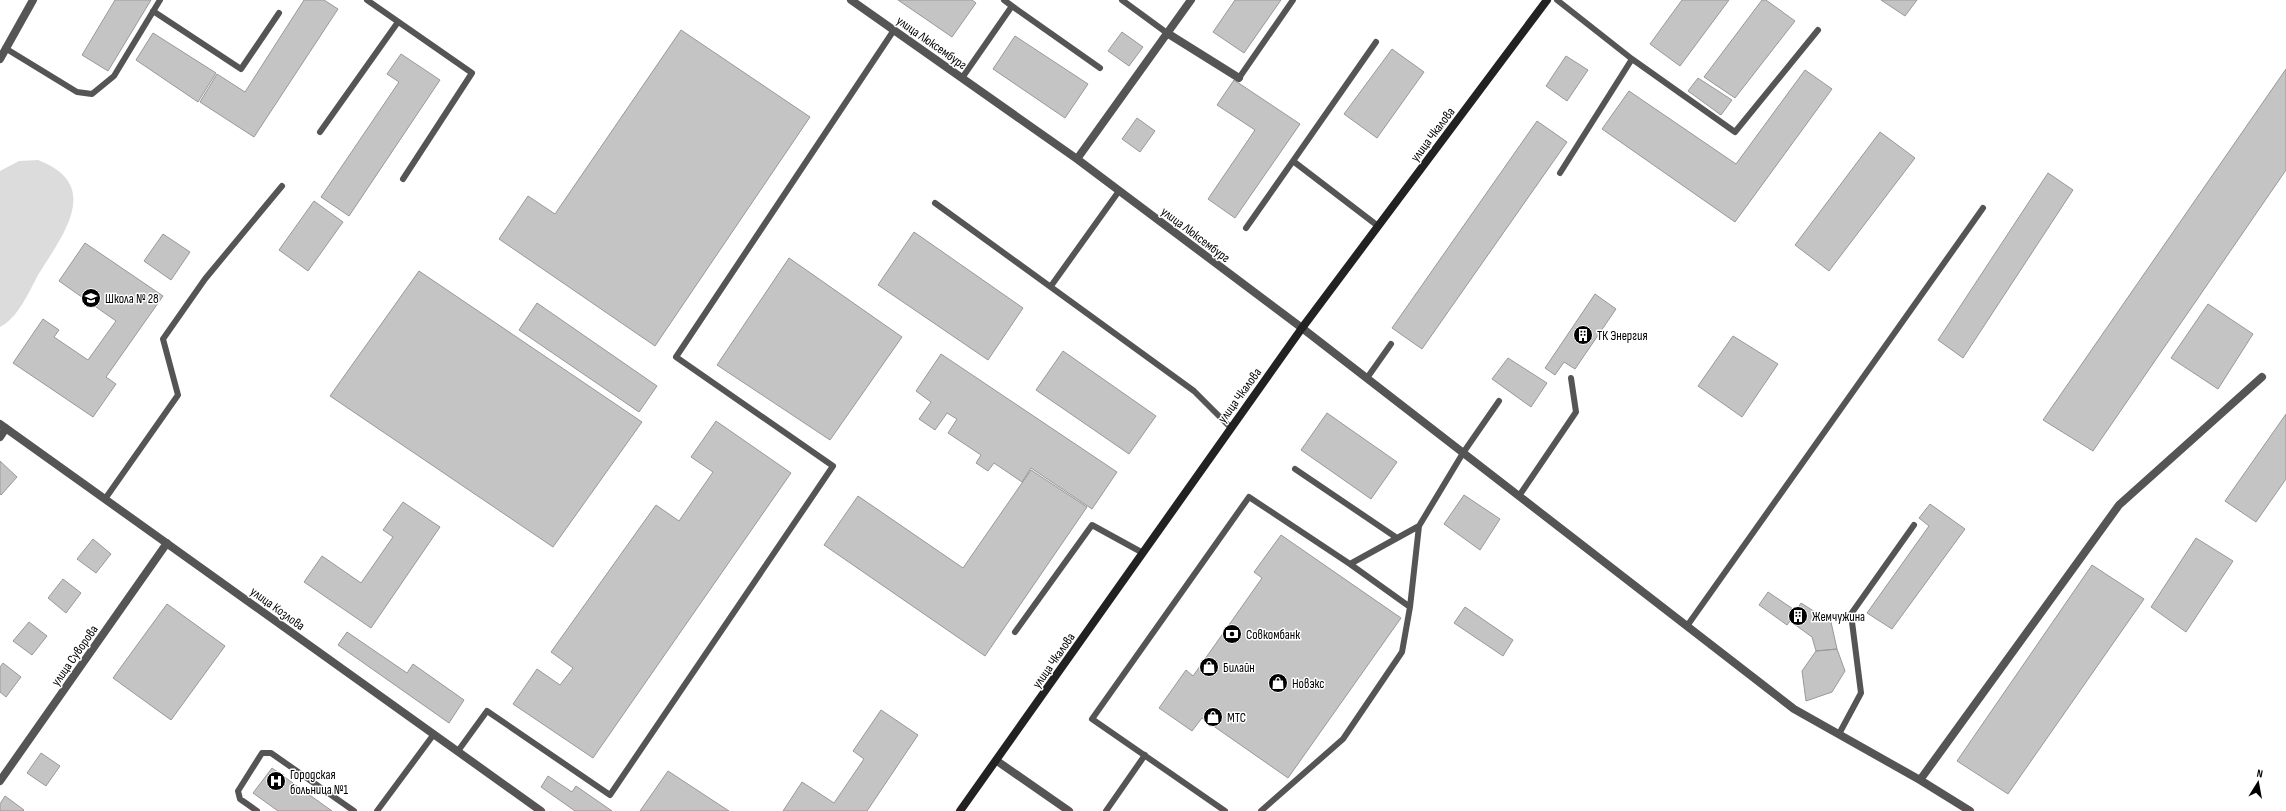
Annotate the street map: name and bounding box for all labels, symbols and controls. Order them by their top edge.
street label: улица Люксембург [893,13,970,73]
street label: улица Чкалова [1407,104,1458,165]
street label: улица Люксембург [1158,204,1233,266]
school or university icon: Школа № 28 [80,287,102,309]
place label: Школа № 28 [105,291,159,307]
building icon: ТК Энергия [1572,324,1594,346]
place label: ТК Энергия [1597,328,1648,344]
street label: улица Чкалова [1215,365,1265,426]
street label: улица Козлова [247,584,308,634]
building icon: Жемчужина [1787,605,1809,627]
place label: Жемчужина [1812,609,1865,625]
street label: улица Суворова [48,622,102,689]
bank icon: Совкомбанк [1221,623,1243,645]
place label: Совкомбанк [1246,627,1300,643]
street label: улица Чкалова [1029,630,1079,691]
shop icon: Билайн [1198,656,1220,678]
place label: Билайн [1223,660,1255,676]
shop icon: Новэкс [1267,672,1289,694]
place label: Новэкс [1292,676,1325,692]
shop icon: МТС [1202,706,1224,728]
place label: МТС [1227,710,1246,726]
north arrow [2238,763,2278,803]
place label: Городская больница №1 [290,767,349,798]
text: N [2256,767,2264,781]
hospital icon: Городская больница №1 [265,770,287,792]

